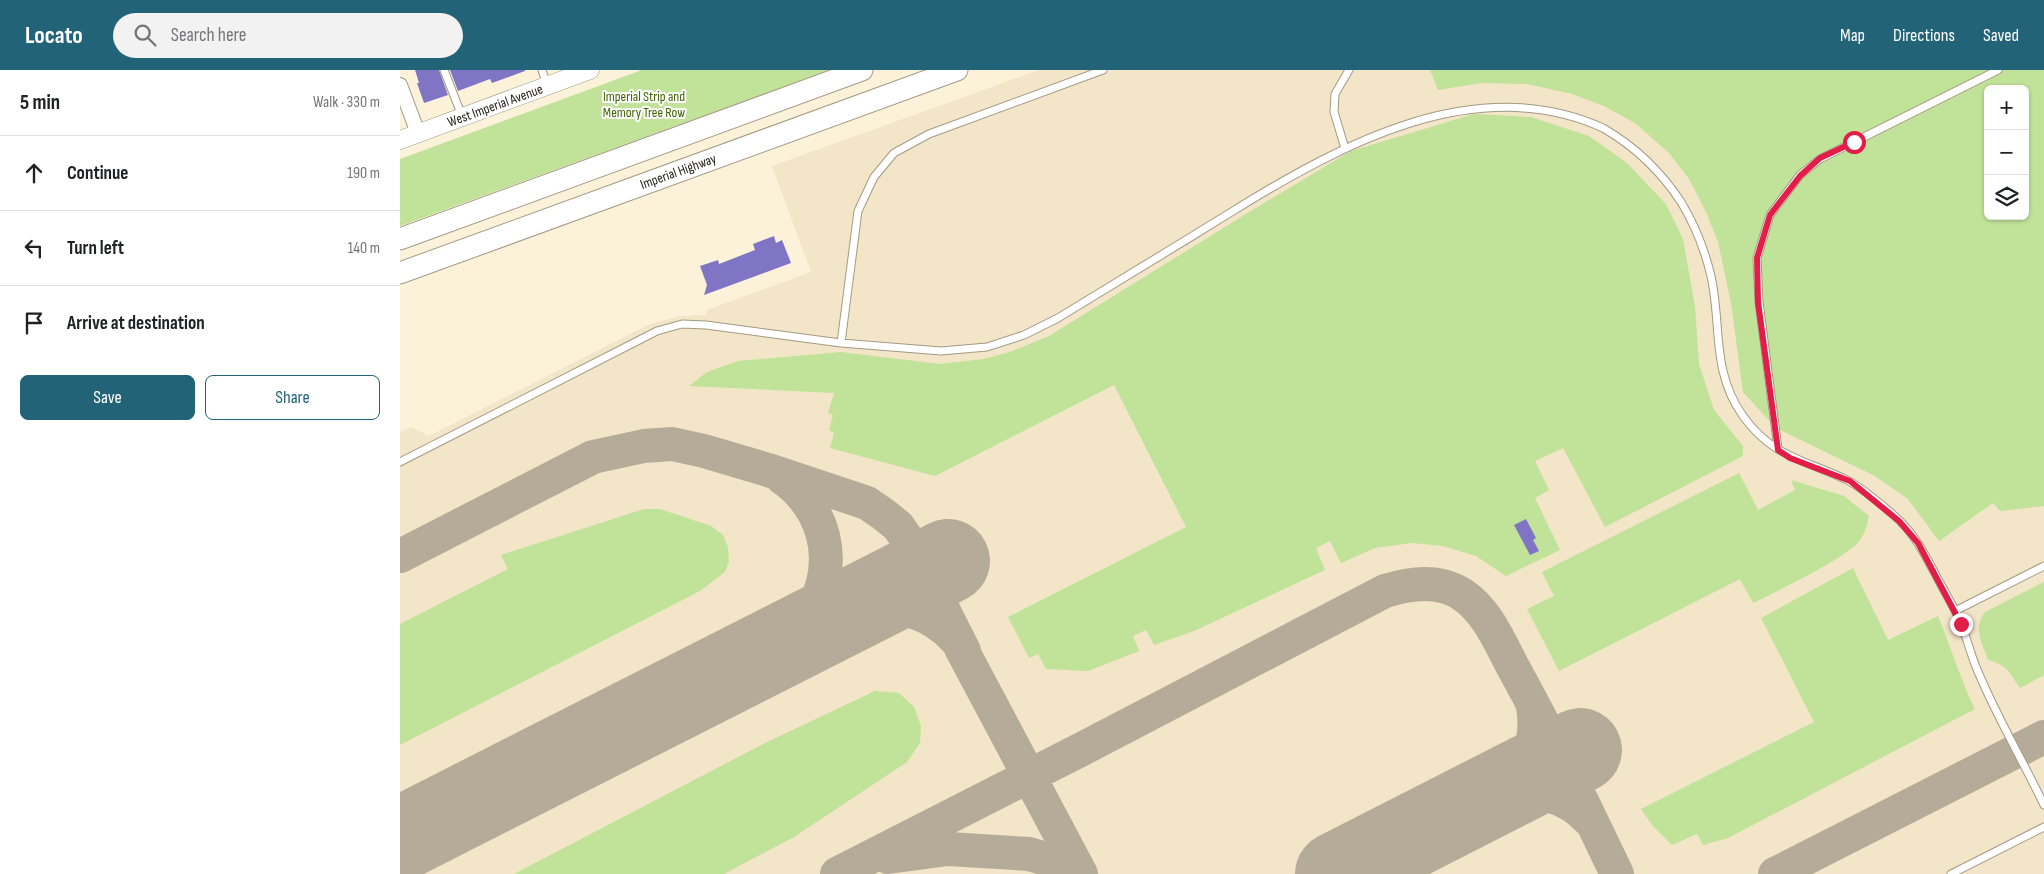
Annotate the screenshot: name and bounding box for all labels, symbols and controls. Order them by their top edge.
search box [113,13,463,58]
text: Locato [25,21,83,50]
icon: search [131,21,159,49]
text: Search here [171,24,246,47]
text: Map [1840,25,1865,46]
text: Directions [1893,25,1955,46]
text: Saved [1983,25,2019,46]
street label: West Imperial Avenue [445,80,545,131]
map controls [1984,85,2029,220]
button: + [1984,85,2029,130]
park label: Imperial Strip and Memory Tree Row [603,88,685,121]
text: 5 min [20,90,60,115]
text: Walk · 330 m [313,93,380,112]
button: − [1984,130,2029,175]
route start [1843,131,1866,154]
street label: Imperial Highway [638,150,719,193]
icon: ahead [20,159,48,187]
text: Continue [67,162,128,185]
text: 190 m [347,164,380,183]
button: layers [1984,175,2029,220]
icon: left [20,234,48,262]
text: Turn left [67,237,124,260]
text: 140 m [348,239,380,258]
icon: arrive [20,309,48,337]
text: Arrive at destination [67,312,205,335]
button: Save [20,375,195,420]
button: Share [205,375,380,420]
route end [1950,613,1973,636]

